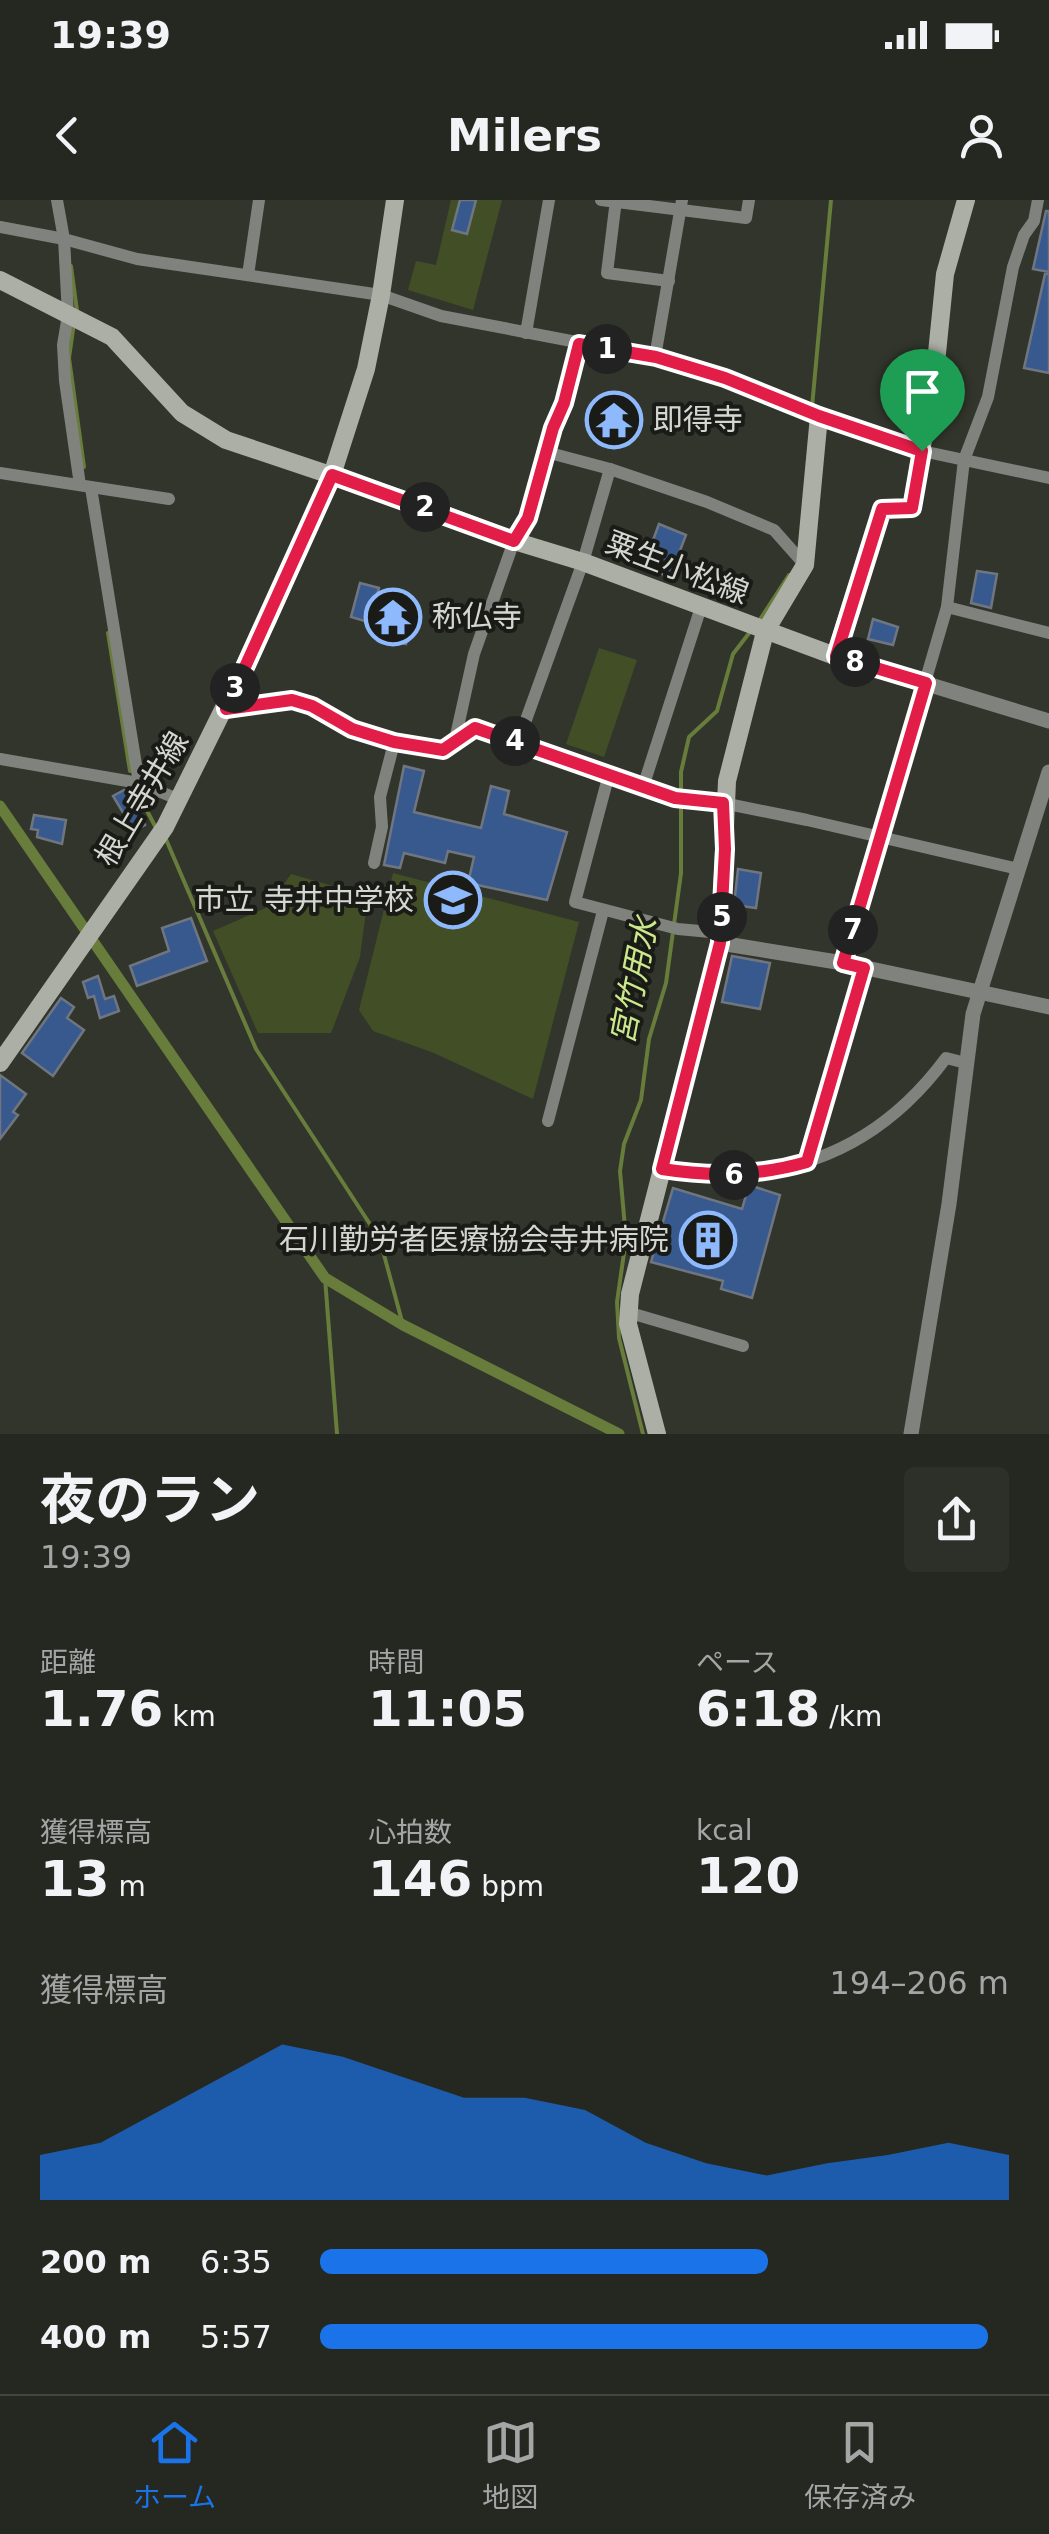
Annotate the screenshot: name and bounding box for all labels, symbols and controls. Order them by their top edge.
text: 19:39 [50,13,171,57]
icon: back [40,108,95,163]
icon: person [954,108,1009,163]
text: Milers [447,109,602,162]
pin: 1 [582,324,632,374]
text: 1 [597,332,617,365]
pin [880,349,965,452]
icon: arrive [895,364,950,419]
temple icon: 即得寺 [584,390,644,450]
place label: 即得寺 [653,402,743,437]
pin: 2 [400,482,450,532]
text: 2 [415,490,435,523]
street label: 粟生小松線 [601,524,753,611]
temple icon: 称仏寺 [363,587,423,647]
place label: 称仏寺 [432,599,522,634]
pin: 8 [830,637,880,687]
text: 8 [845,645,865,678]
pin: 3 [210,663,260,713]
text: 3 [225,671,245,704]
pin: 4 [490,716,540,766]
text: 4 [505,724,525,757]
street label: 根上寺井線 [88,725,195,872]
school or university icon: 市立 寺井中学校 [423,870,483,930]
place label: 市立 寺井中学校 [194,882,414,917]
pin: 5 [697,892,747,942]
text: 5 [712,900,732,933]
pin: 7 [828,905,878,955]
water label: 宮竹用水 [603,912,665,1047]
text: 7 [843,913,863,946]
pin: 6 [709,1150,759,1200]
text: 6 [724,1158,744,1191]
building icon: 石川勤労者医療協会寺井病院 [678,1210,738,1270]
place label: 石川勤労者医療協会寺井病院 [279,1222,669,1257]
button: share [904,1467,1009,1572]
text: 夜のラン [40,1468,260,1532]
text: 19:39 [40,1538,132,1576]
text: 距離 [40,1646,96,1679]
text: 時間 [368,1646,424,1679]
text: ペース [696,1646,779,1679]
text: 1.76 [40,1680,163,1738]
text: 11:05 [368,1680,527,1738]
text: 6:18 [696,1680,820,1738]
text: km [163,1700,216,1733]
text: /km [820,1700,882,1733]
text: kcal [696,1814,753,1847]
text: 獲得標高 [40,1816,152,1849]
text: 心拍数 [368,1816,452,1849]
text: 120 [696,1847,800,1905]
text: 13 [40,1850,110,1908]
text: 146 [368,1850,472,1908]
text: m [110,1870,146,1903]
text: bpm [472,1870,544,1903]
text: 194–206 m [830,1964,1009,2002]
text: 獲得標高 [40,1971,168,2009]
text: 200 m [40,2243,151,2281]
text: 6:35 [200,2243,272,2281]
text: 400 m [40,2318,151,2356]
text: 5:57 [200,2318,272,2356]
tab: ホーム [133,2415,216,2515]
tab: 地図 [482,2415,538,2515]
tab: 保存済み [804,2415,916,2515]

